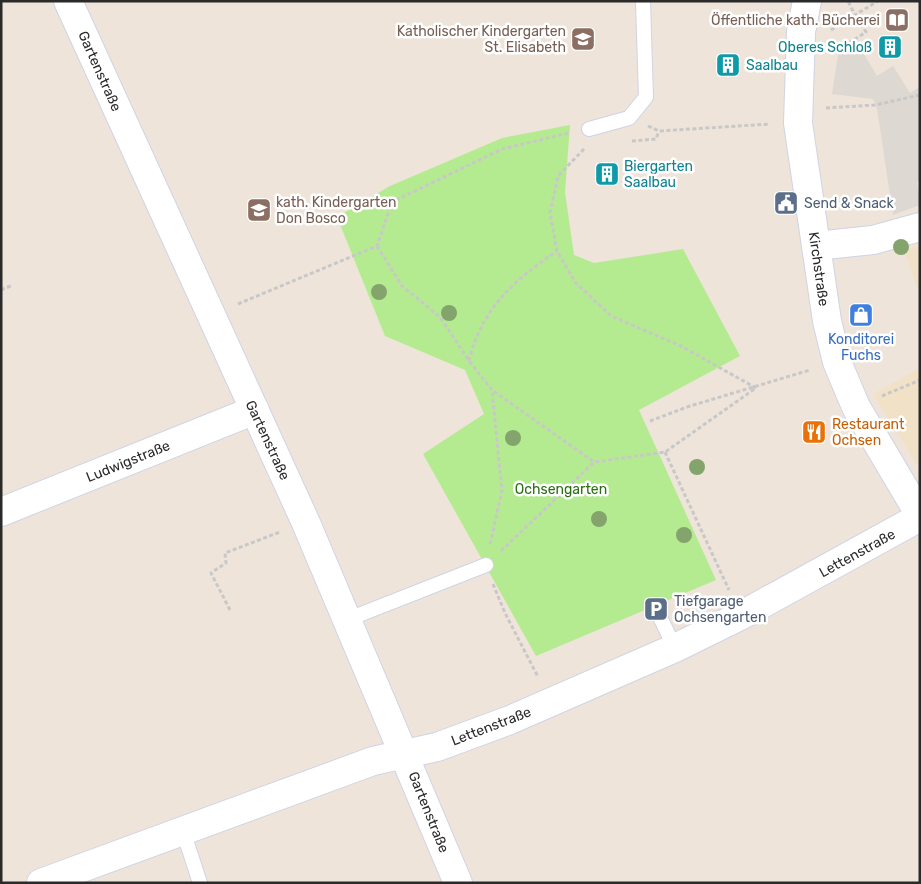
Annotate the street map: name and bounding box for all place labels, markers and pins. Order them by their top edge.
library icon: Öffentliche kath. Bücherei [884,7,910,33]
place label: Öffentliche kath. Bücherei [711,12,880,29]
place label: Katholischer Kindergarten St. Elisabeth [397,23,566,56]
school or university icon: Katholischer Kindergarten St. Elisabeth [570,26,596,52]
building icon: Oberes Schloß [877,34,903,60]
place label: Oberes Schloß [778,39,872,56]
building icon: Saalbau [715,52,741,78]
place label: Saalbau [746,57,798,74]
place label: Biergarten Saalbau [624,158,693,191]
building icon: Biergarten Saalbau [594,161,620,187]
public building icon: Send & Snack [773,190,799,216]
place label: kath. Kindergarten Don Bosco [276,194,397,227]
place label: Send & Snack [804,195,895,212]
school or university icon: kath. Kindergarten Don Bosco [246,197,272,223]
shop icon: Konditorei Fuchs [848,302,874,328]
place label: Konditorei Fuchs [828,331,894,364]
place label: Restaurant Ochsen [832,416,905,449]
restaurant icon: Restaurant Ochsen [801,419,827,445]
place label: Tiefgarage Ochsengarten [674,593,766,626]
parking icon: Tiefgarage Ochsengarten [643,596,669,622]

